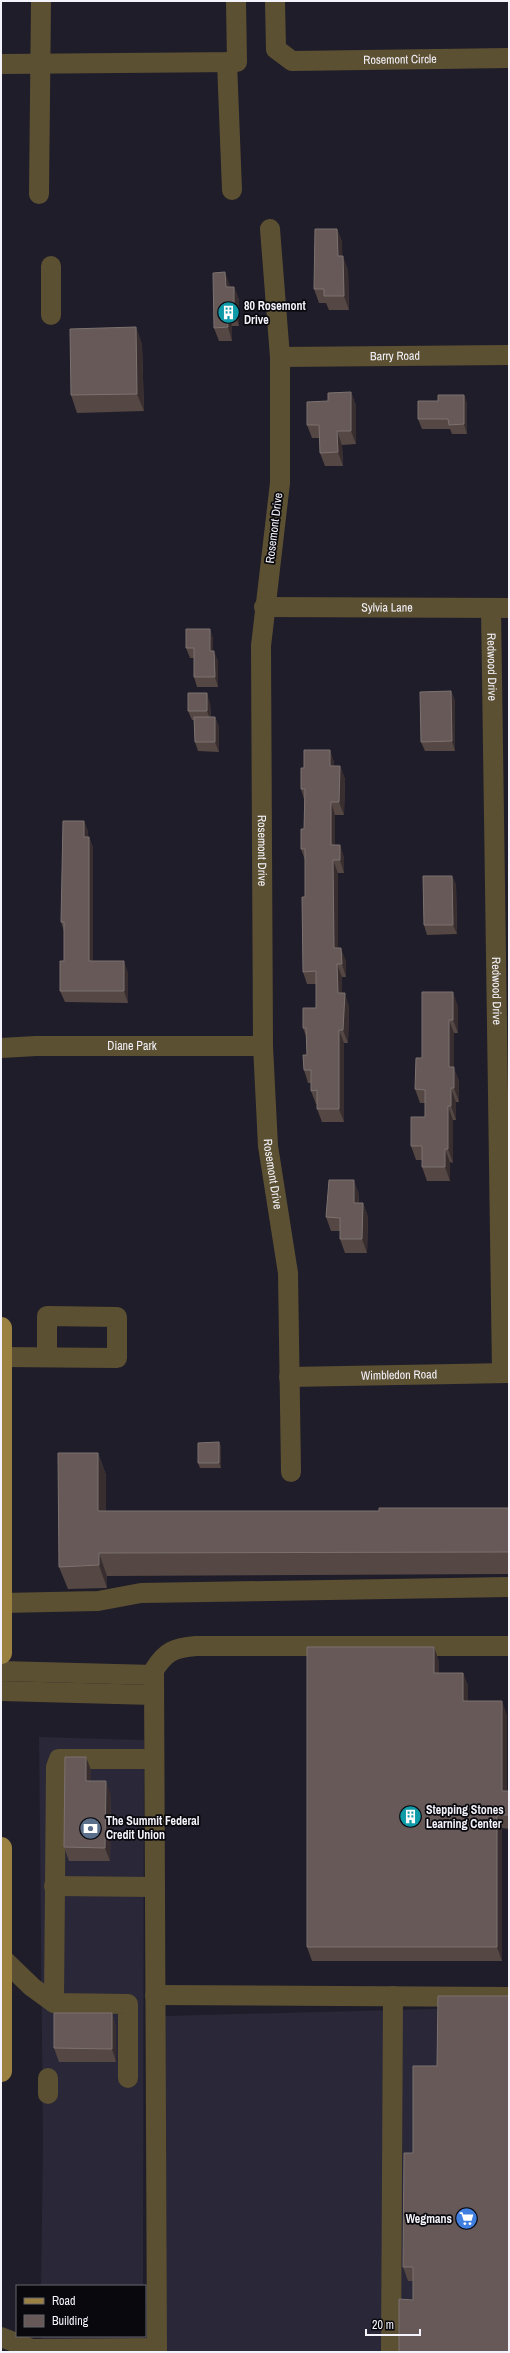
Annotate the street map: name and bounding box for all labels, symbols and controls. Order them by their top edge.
street label: Rosemont Circle [363,51,437,68]
place label: 80 Rosemont Drive [244,298,307,328]
building icon: 80 Rosemont Drive [215,300,241,326]
street label: Barry Road [370,348,420,364]
street label: Rosemont Drive [262,492,286,564]
street label: Sylvia Lane [361,599,413,616]
street label: Redwood Drive [483,633,500,701]
street label: Rosemont Drive [254,815,270,886]
street label: Redwood Drive [488,957,505,1025]
street label: Diane Park [107,1038,157,1054]
street label: Rosemont Drive [260,1138,286,1210]
street label: Wimbledon Road [361,1366,437,1384]
place label: Stepping Stones Learning Center [426,1802,504,1832]
building icon: Stepping Stones Learning Center [397,1804,423,1830]
place label: The Summit Federal Credit Union [106,1813,200,1843]
bank icon: The Summit Federal Credit Union [77,1815,103,1841]
supermarket icon: Wegmans [454,2206,480,2232]
place label: Wegmans [406,2211,453,2227]
legend [16,2285,146,2337]
text: Road [52,2293,76,2309]
scale bar [366,2311,420,2337]
text: Building [52,2313,89,2329]
text: 20 m [372,2317,394,2333]

